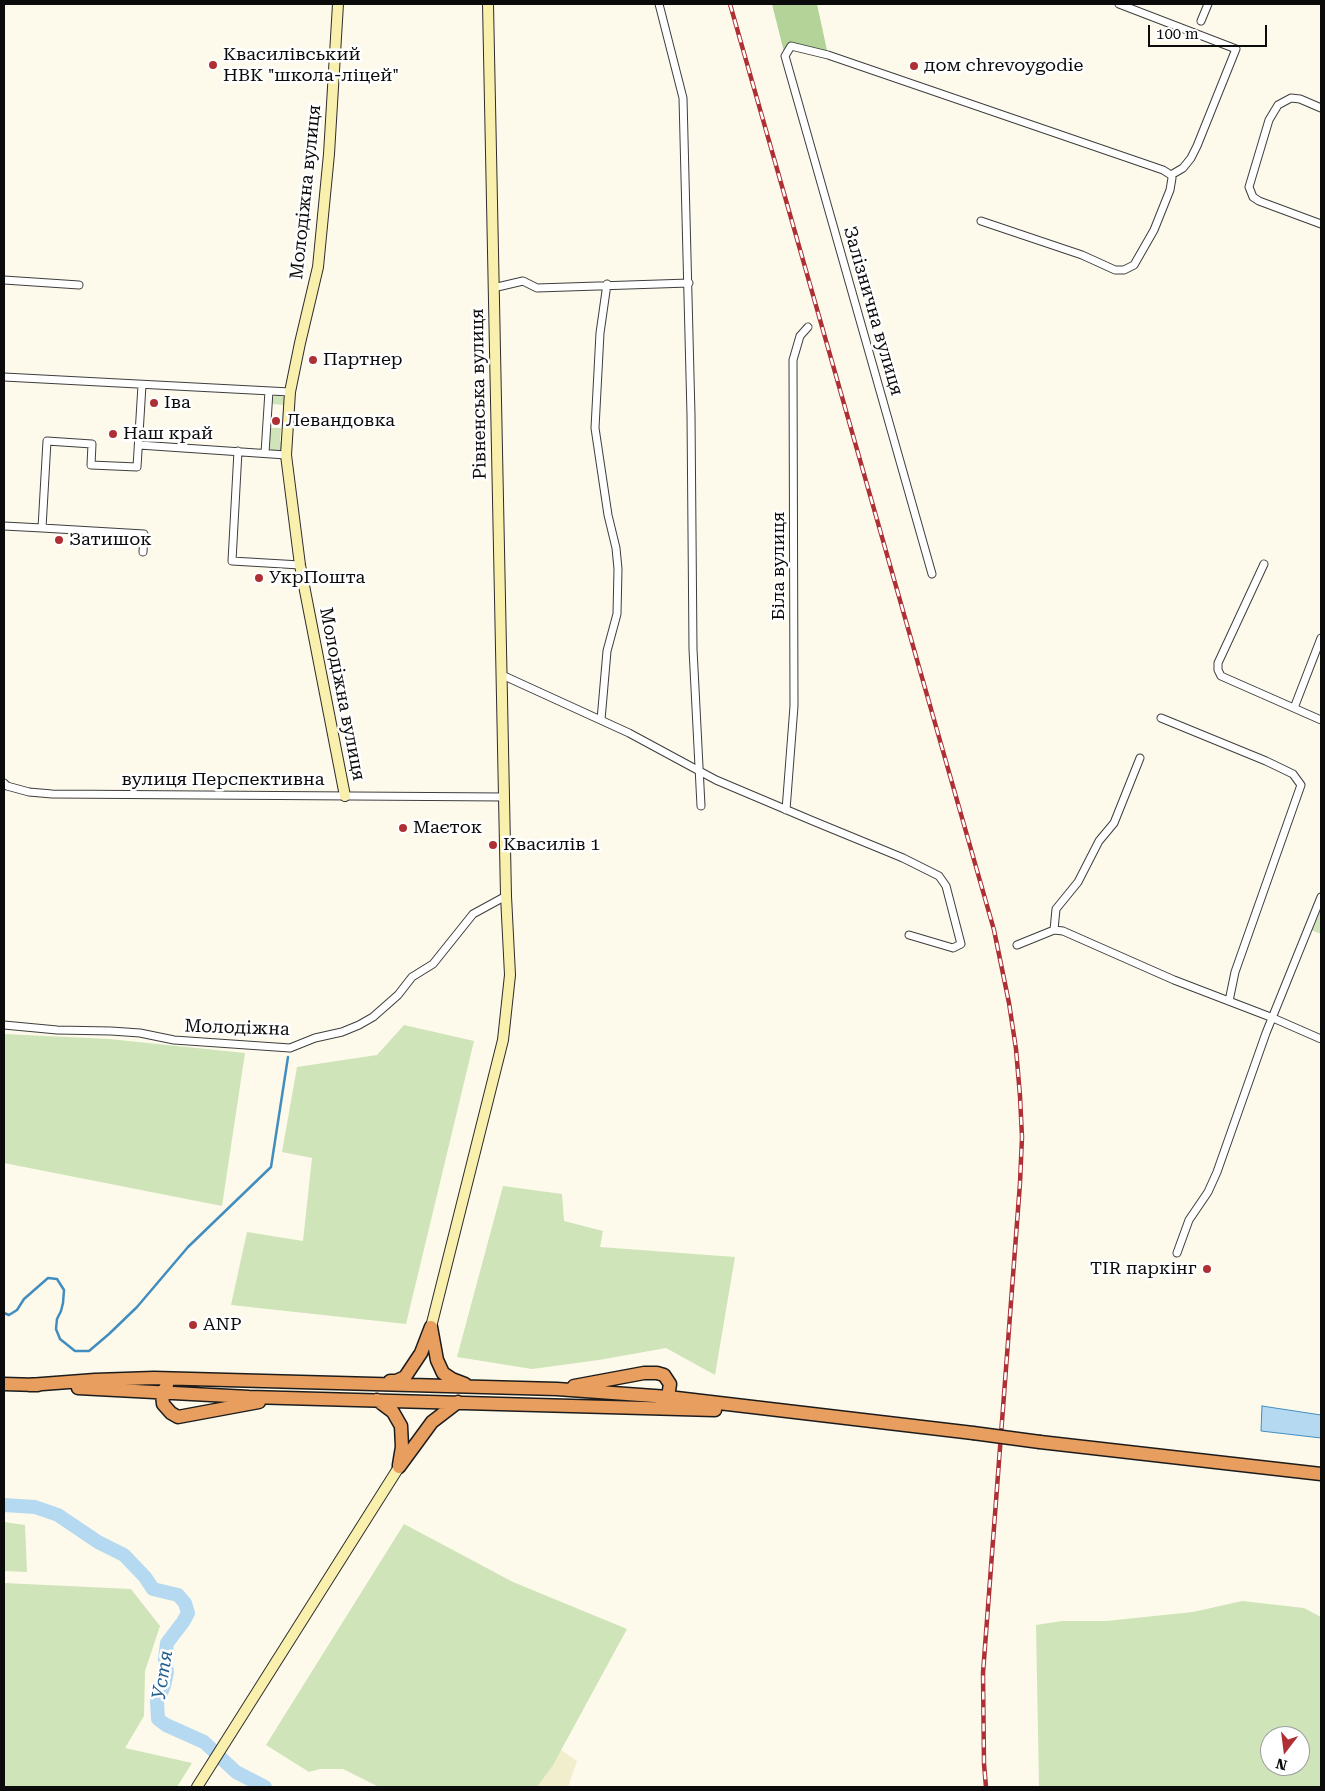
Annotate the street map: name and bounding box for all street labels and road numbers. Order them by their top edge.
street label: Молодіжна вулиця [286,104,326,280]
street label: Залізнична вулиця [838,224,908,398]
street label: Рівненська вулиця [467,308,491,480]
street label: Біла вулиця [768,512,790,620]
street label: Молодіжна вулиця [315,606,369,782]
street label: вулиця Перспективна [121,769,325,791]
street label: Молодіжна [184,1015,290,1041]

